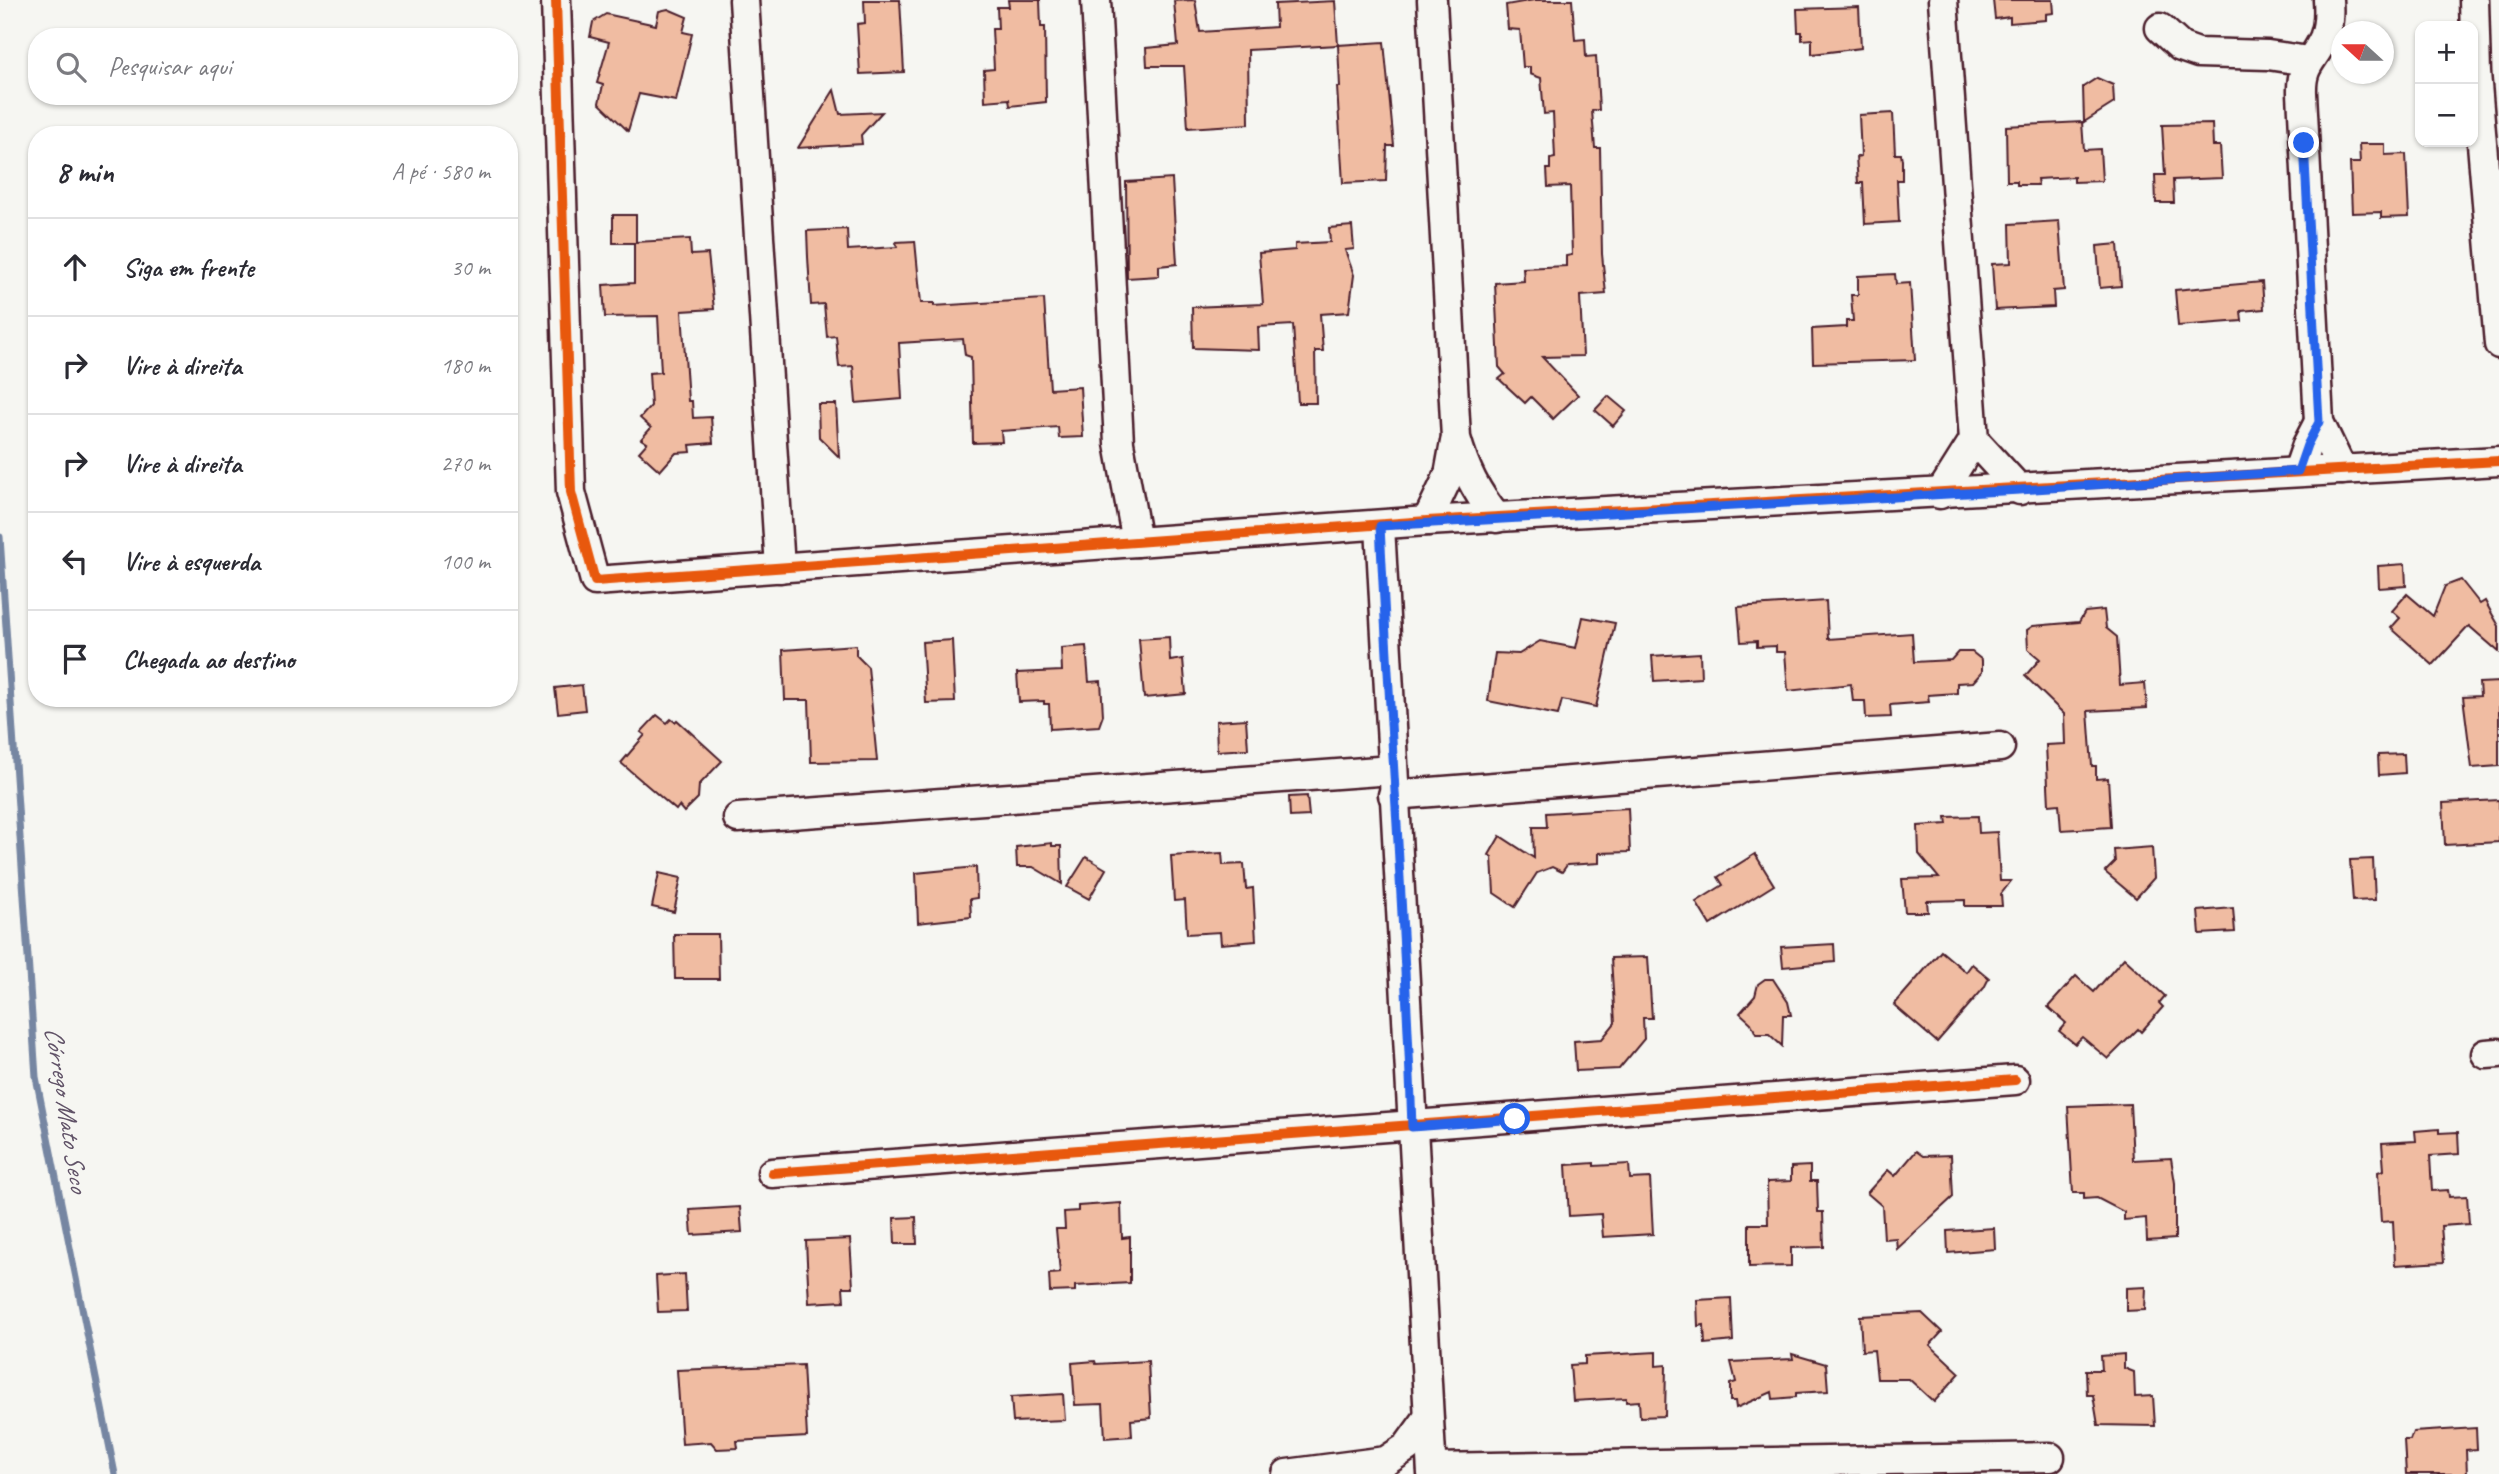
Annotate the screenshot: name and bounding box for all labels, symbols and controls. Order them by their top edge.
north arrow [2331,21,2394,84]
map controls [2415,21,2478,147]
button: + [2415,21,2478,84]
search box [28,28,518,105]
icon: search [52,48,90,86]
text: Pesquisar aqui [108,50,232,83]
button: − [2415,84,2478,147]
route end [2288,127,2319,158]
text: 8 min [56,153,113,191]
text: A pé · 580 m [392,157,490,186]
icon: ahead [56,248,94,286]
text: Siga em frente [123,251,254,284]
text: 30 m [451,253,490,282]
icon: right [56,346,94,384]
text: Vire à direita [123,349,242,382]
text: 180 m [441,351,490,380]
icon: right [56,444,94,482]
text: Vire à direita [123,447,242,480]
text: 270 m [441,449,490,478]
icon: left [56,542,94,580]
text: Vire à esquerda [123,545,260,578]
text: 100 m [441,547,490,576]
icon: arrive [56,640,94,678]
text: Chegada ao destino [123,643,295,676]
water label: Córrego Mato Seco [37,1024,96,1197]
route start [1499,1103,1530,1134]

